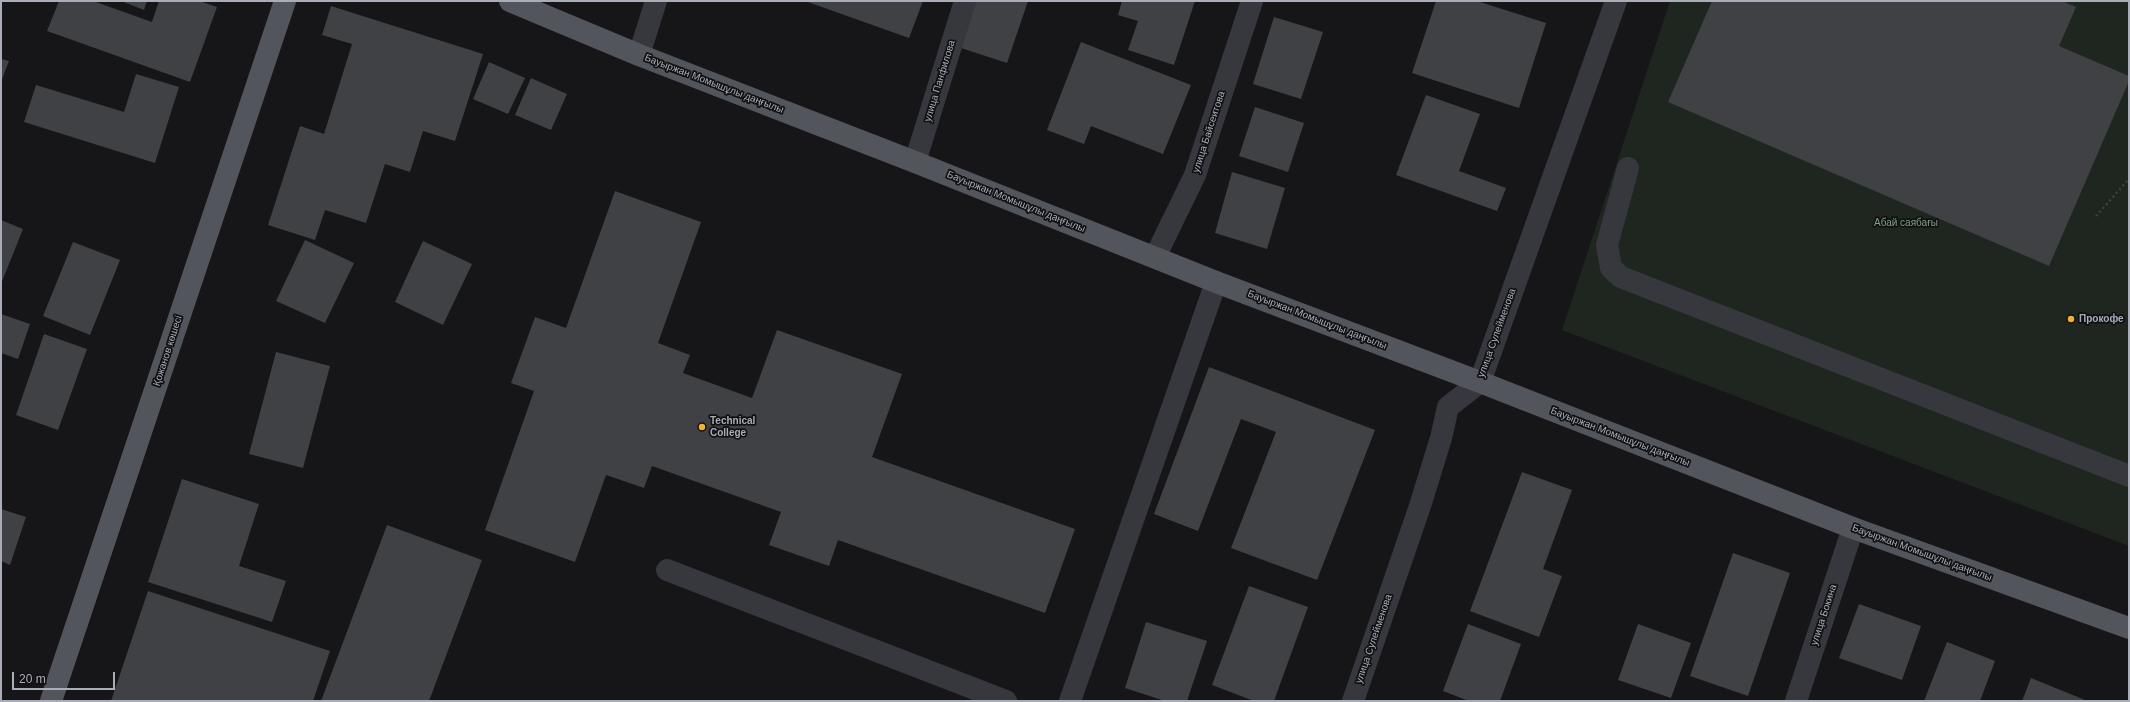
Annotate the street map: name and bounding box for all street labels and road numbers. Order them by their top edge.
street label: улица Панфилова [922,39,958,123]
street label: Бауыржан Момышұлы даңғылы [643,52,785,116]
street label: улица Байсеитова [1190,90,1228,174]
street label: Бауыржан Момышұлы даңғылы [945,169,1087,235]
street label: улица Сулейменова [1475,287,1519,379]
street label: Бауыржан Момышұлы даңғылы [1246,288,1388,352]
street label: Қожанов көшесі [151,314,185,388]
street label: Бауыржан Момышұлы даңғылы [1549,405,1691,469]
street label: Бауыржан Момышұлы даңғылы [1850,522,1994,584]
street label: улица Бокина [1808,583,1840,647]
street label: улица Сулейменова [1353,593,1395,685]

